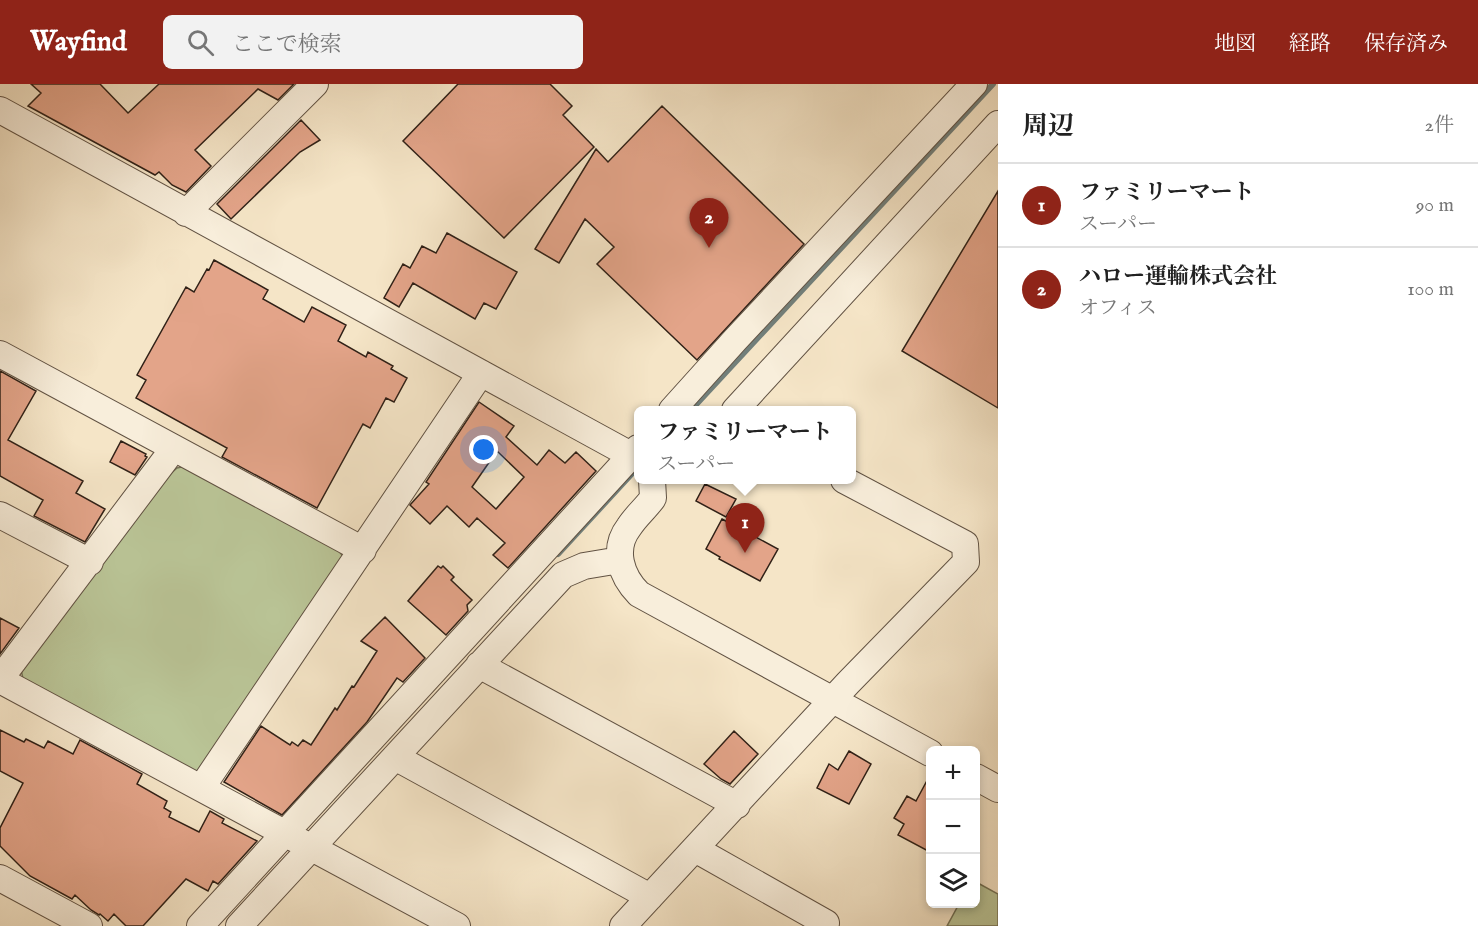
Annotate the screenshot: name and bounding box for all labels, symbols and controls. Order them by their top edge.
search box [163,15,583,69]
text: Wayfind [30,25,127,60]
icon: search [184,26,217,59]
text: ここで検索 [232,31,342,59]
text: 地図 [1214,31,1256,58]
text: 経路 [1289,31,1331,58]
text: 保存済み [1364,31,1448,58]
text: 周辺 [1022,110,1074,143]
text: 2件 [1425,113,1454,138]
text: ファミリーマート [1079,179,1255,207]
text: 1 [1038,193,1045,218]
text: 90 m [1416,193,1454,218]
pin: 2 [690,198,728,248]
text: スーパー [1079,212,1157,237]
text: ハロー運輸株式会社 [1079,263,1277,291]
text: 2 [1037,277,1046,302]
text: 100 m [1407,277,1454,302]
text: オフィス [1079,296,1157,321]
popup [634,406,856,484]
text: ファミリーマート [657,419,833,447]
your location [469,435,498,464]
text: スーパー [657,452,735,477]
pin: 1 [726,504,764,553]
map controls [926,746,980,908]
button: + [926,746,980,800]
button: − [926,800,980,854]
button: layers [926,854,980,908]

